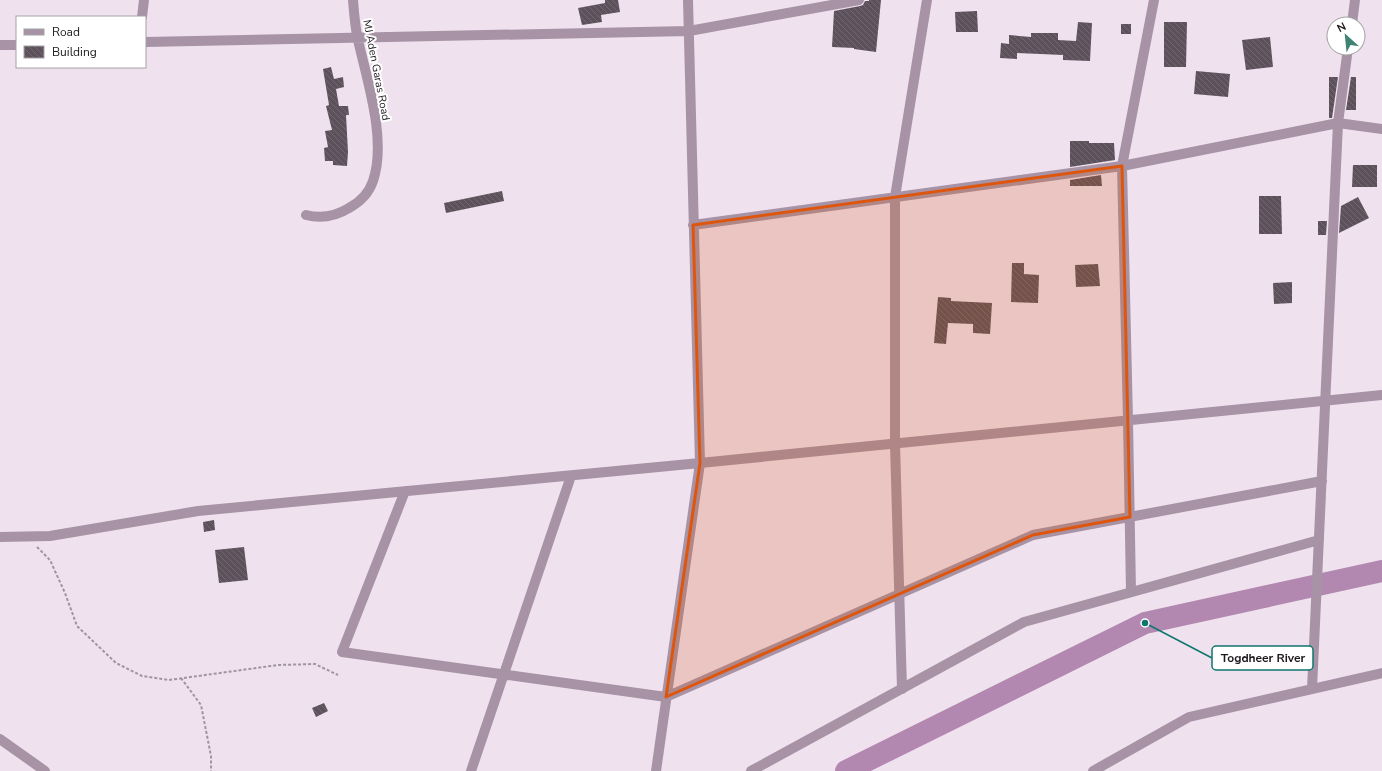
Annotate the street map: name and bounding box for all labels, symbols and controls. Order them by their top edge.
legend [16,16,146,68]
north arrow [1326,16,1366,56]
street label: MJ Aden Garas Road [359,18,394,122]
text: N [1335,19,1349,36]
text: Road [52,24,80,40]
text: Building [52,44,97,60]
callout: Togdheer River [1212,646,1313,670]
text: Togdheer River [1221,650,1306,666]

